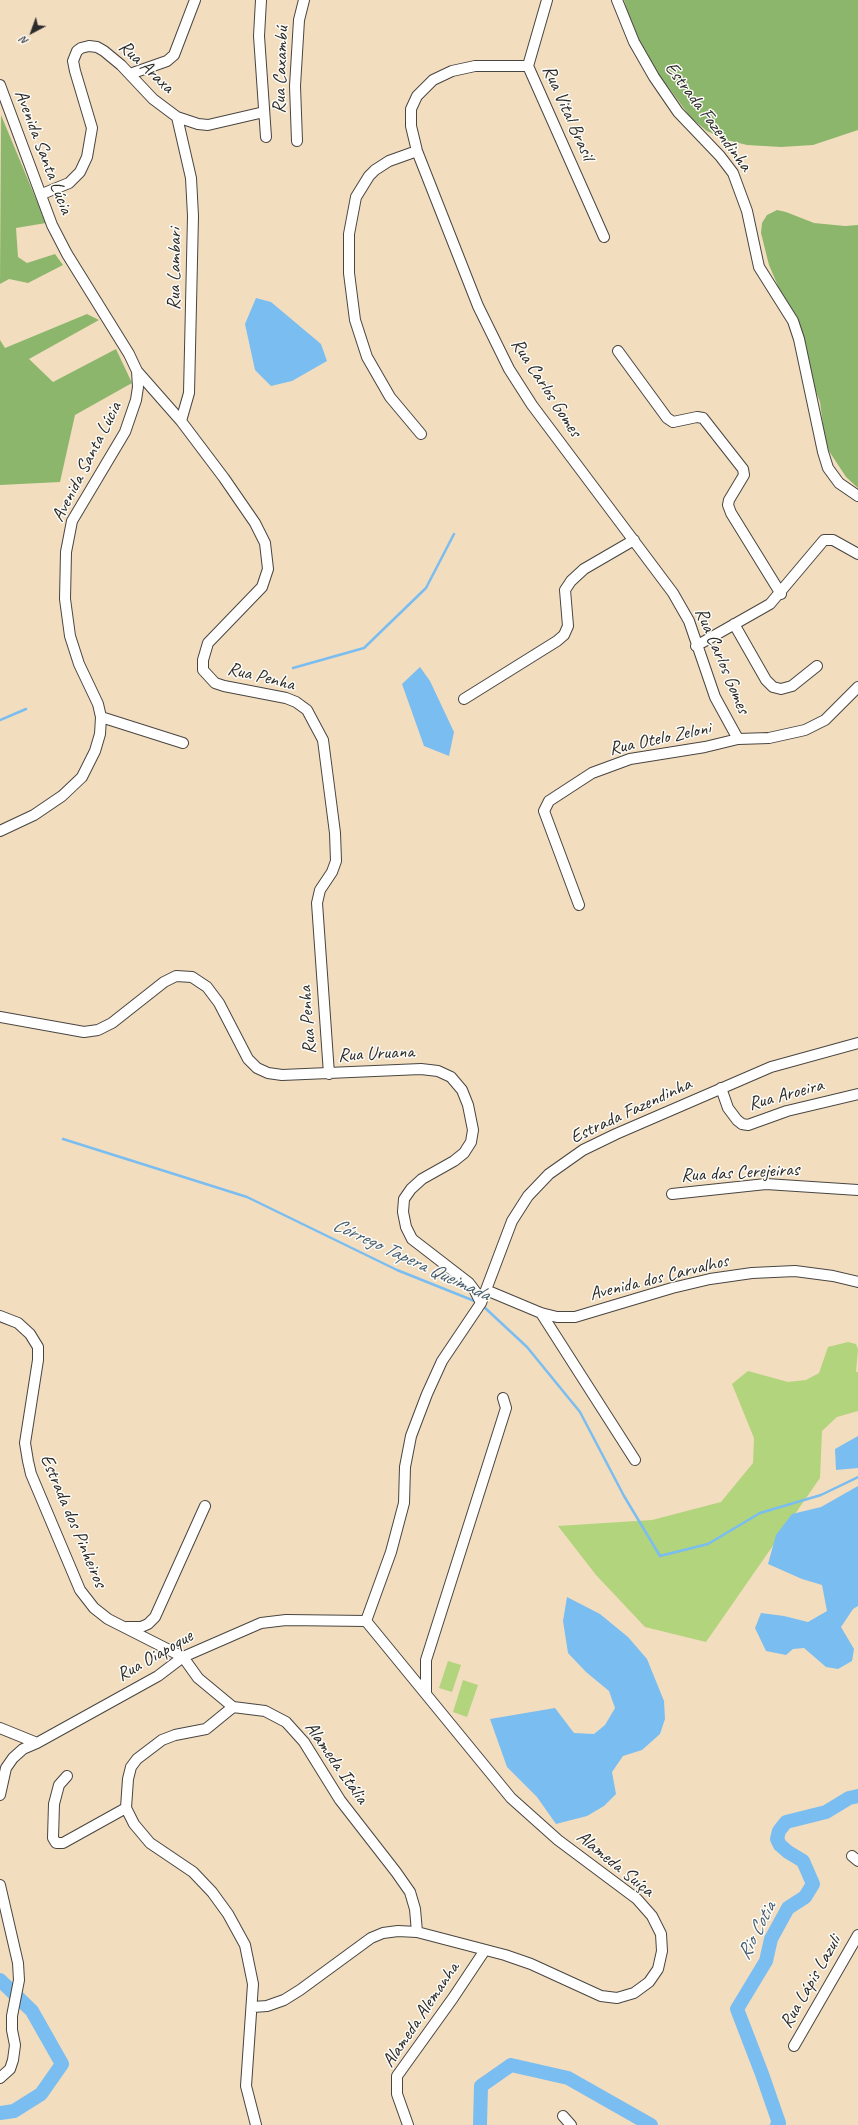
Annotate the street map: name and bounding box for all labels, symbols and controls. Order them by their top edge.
north arrow [12,12,52,52]
street label: Rua Caxambú [268,26,294,114]
text: N [17,34,31,49]
street label: Rua Araxa [114,36,178,98]
street label: Estrada Fazendinha [659,58,757,176]
street label: Rua Vital Brasil [537,62,599,164]
street label: Avenida Santa Lúcia [9,87,77,217]
street label: Rua Lambari [163,228,187,310]
street label: Rua Carlos Gomes [506,334,586,442]
street label: Avenida Santa Lúcia [47,398,127,526]
street label: Rua Carlos Gomes [689,604,755,718]
street label: Rua Penha [225,658,297,696]
street label: Rua Otelo Zeloni [607,717,713,761]
street label: Rua Penha [294,985,322,1055]
street label: Rua Uruana [337,1041,415,1067]
street label: Estrada Fazendinha [567,1073,695,1149]
street label: Rua Aroeira [746,1074,826,1116]
street label: Rua das Cerejeiras [680,1159,800,1187]
water label: Córrego Tapera Queimada [329,1213,493,1307]
street label: Avenida dos Carvalhos [587,1250,731,1306]
street label: Estrada dos Pinheiros [35,1451,111,1591]
street label: Rua Oiapoque [113,1625,197,1687]
street label: Alameda Itália [299,1717,373,1809]
street label: Alameda Suíça [572,1826,658,1902]
water label: Rio Cotia [732,1898,782,1964]
street label: Rua Lápis Lazuli [775,1932,847,2032]
street label: Alameda Alemanha [377,1958,465,2072]

